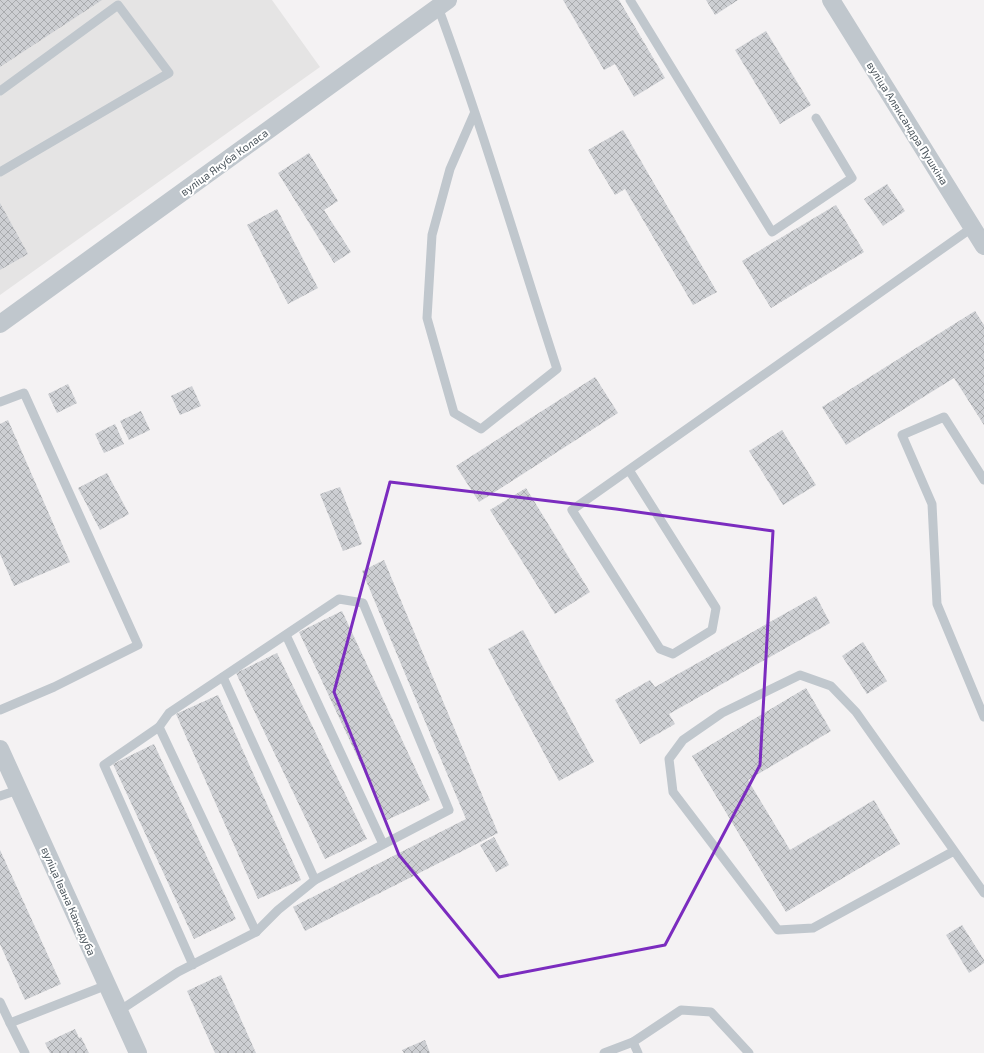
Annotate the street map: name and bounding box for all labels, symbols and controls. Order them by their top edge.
street label: вуліца Аляксандра Пушкіна [864,59,951,188]
street label: вуліца Якуба Коласа [178,126,271,199]
street label: вуліца Івана Кажадуба [38,845,99,958]

